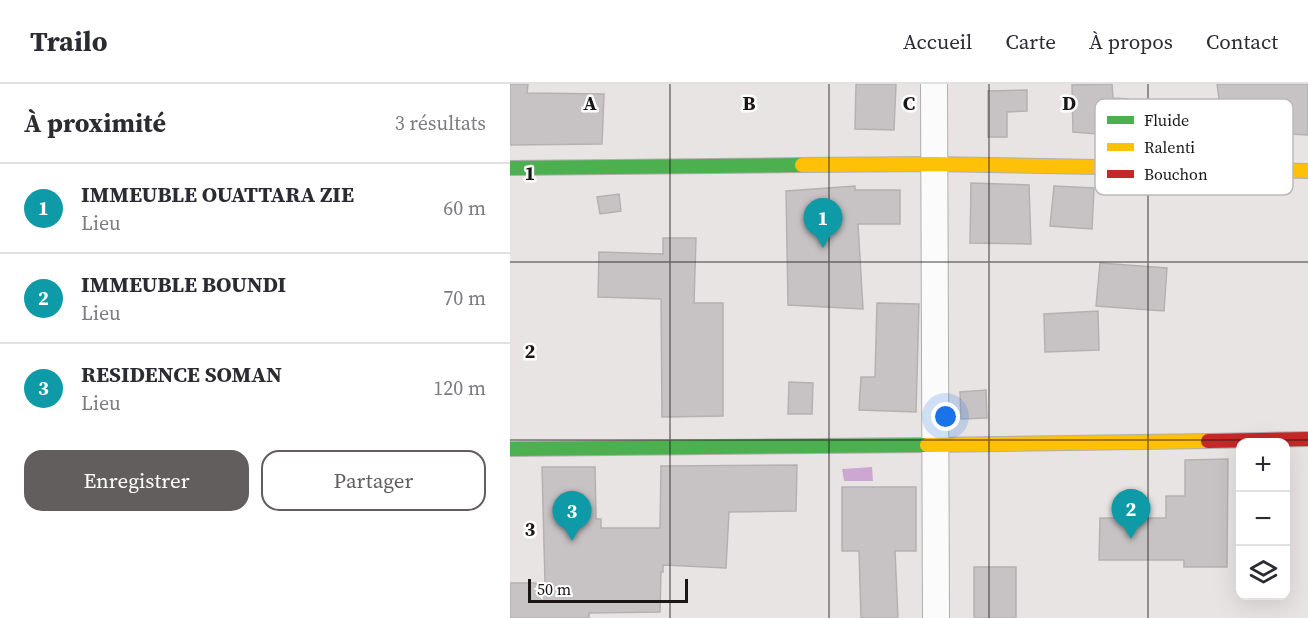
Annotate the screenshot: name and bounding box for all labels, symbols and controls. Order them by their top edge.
text: Trailo [30,22,108,60]
text: Accueil [903,27,972,56]
text: Carte [1005,27,1056,56]
text: À propos [1089,27,1173,56]
text: Contact [1206,27,1278,56]
text: A [583,89,597,117]
text: B [742,89,756,117]
text: C [903,89,915,117]
text: D [1062,89,1076,117]
legend [1095,99,1293,195]
text: À proximité [24,105,166,141]
text: 3 résultats [395,109,486,137]
text: Fluide [1144,109,1189,131]
text: Ralenti [1144,136,1195,158]
text: 1 [525,159,535,187]
text: Bouchon [1144,163,1208,185]
text: IMMEUBLE OUATTARA ZIE [81,179,354,209]
text: 1 [38,194,49,222]
text: 60 m [443,194,486,222]
pin: 1 [804,198,842,248]
text: Lieu [81,209,121,237]
text: IMMEUBLE BOUNDI [81,269,286,299]
text: 2 [38,284,49,312]
text: 70 m [443,284,486,312]
text: Lieu [81,299,121,327]
text: 2 [525,337,536,365]
text: RESIDENCE SOMAN [81,359,282,389]
text: 3 [38,374,49,402]
text: 120 m [433,374,486,402]
text: Lieu [81,389,121,417]
your location [931,402,960,431]
map controls [1236,438,1290,600]
button: + [1236,438,1290,492]
button: Enregistrer [24,450,249,511]
button: Partager [261,450,486,511]
pin: 2 [1112,490,1150,539]
pin: 3 [552,492,592,541]
button: − [1236,492,1290,546]
text: 3 [525,515,536,543]
button: layers [1236,546,1290,600]
scale bar [528,576,688,604]
text: 50 m [537,578,571,600]

